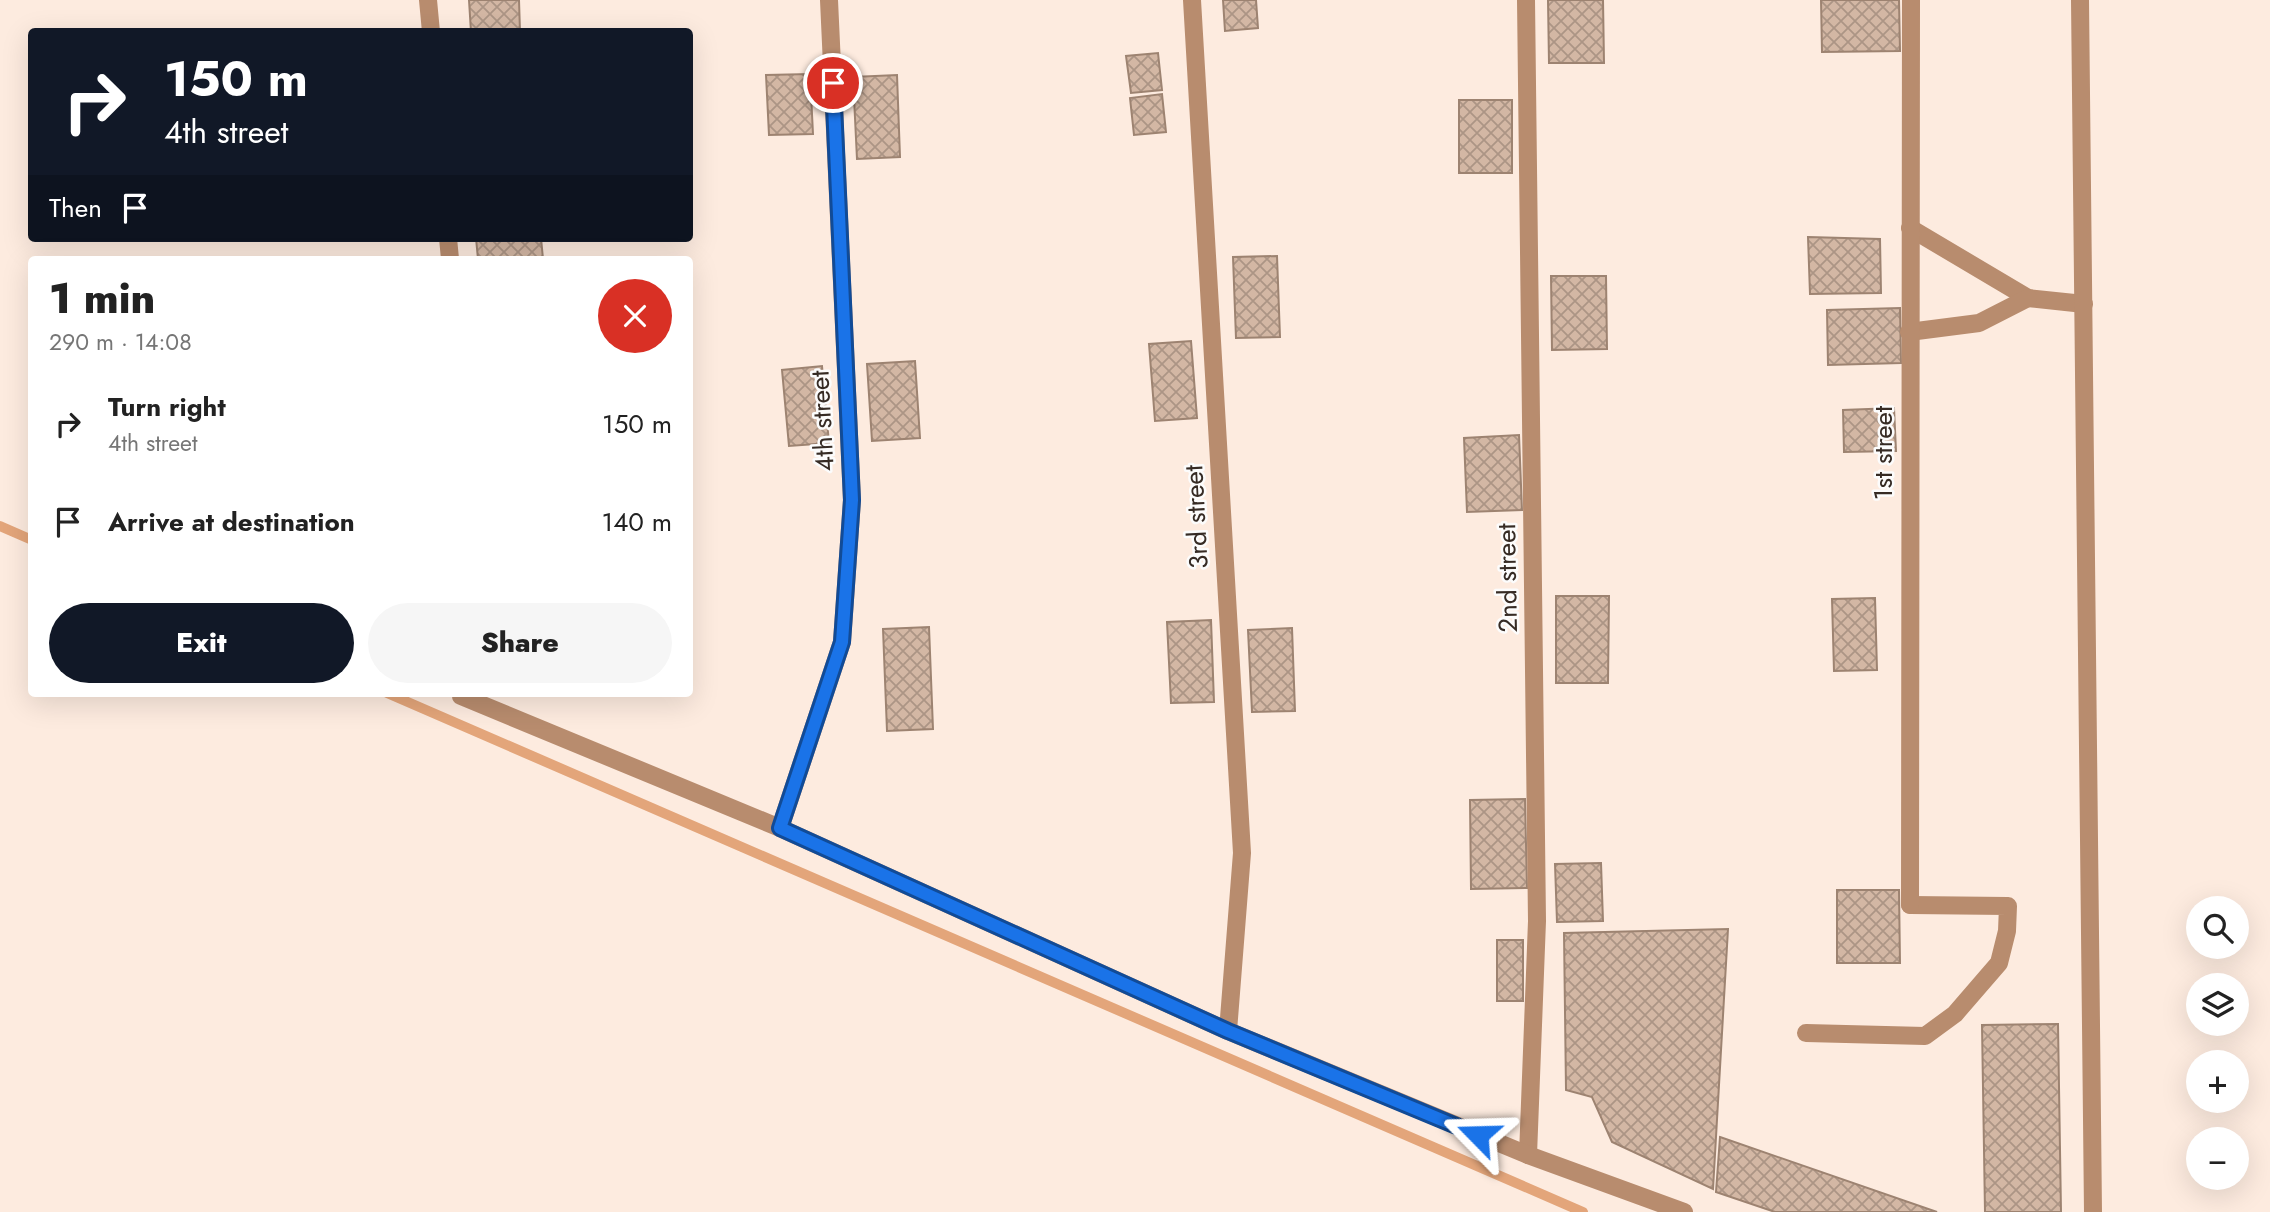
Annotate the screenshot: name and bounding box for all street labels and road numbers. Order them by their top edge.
street label: 4th street [800,369,844,472]
street label: 1st street [1864,405,1902,500]
street label: 3rd street [1174,463,1218,570]
street label: 2nd street [1487,522,1527,633]

